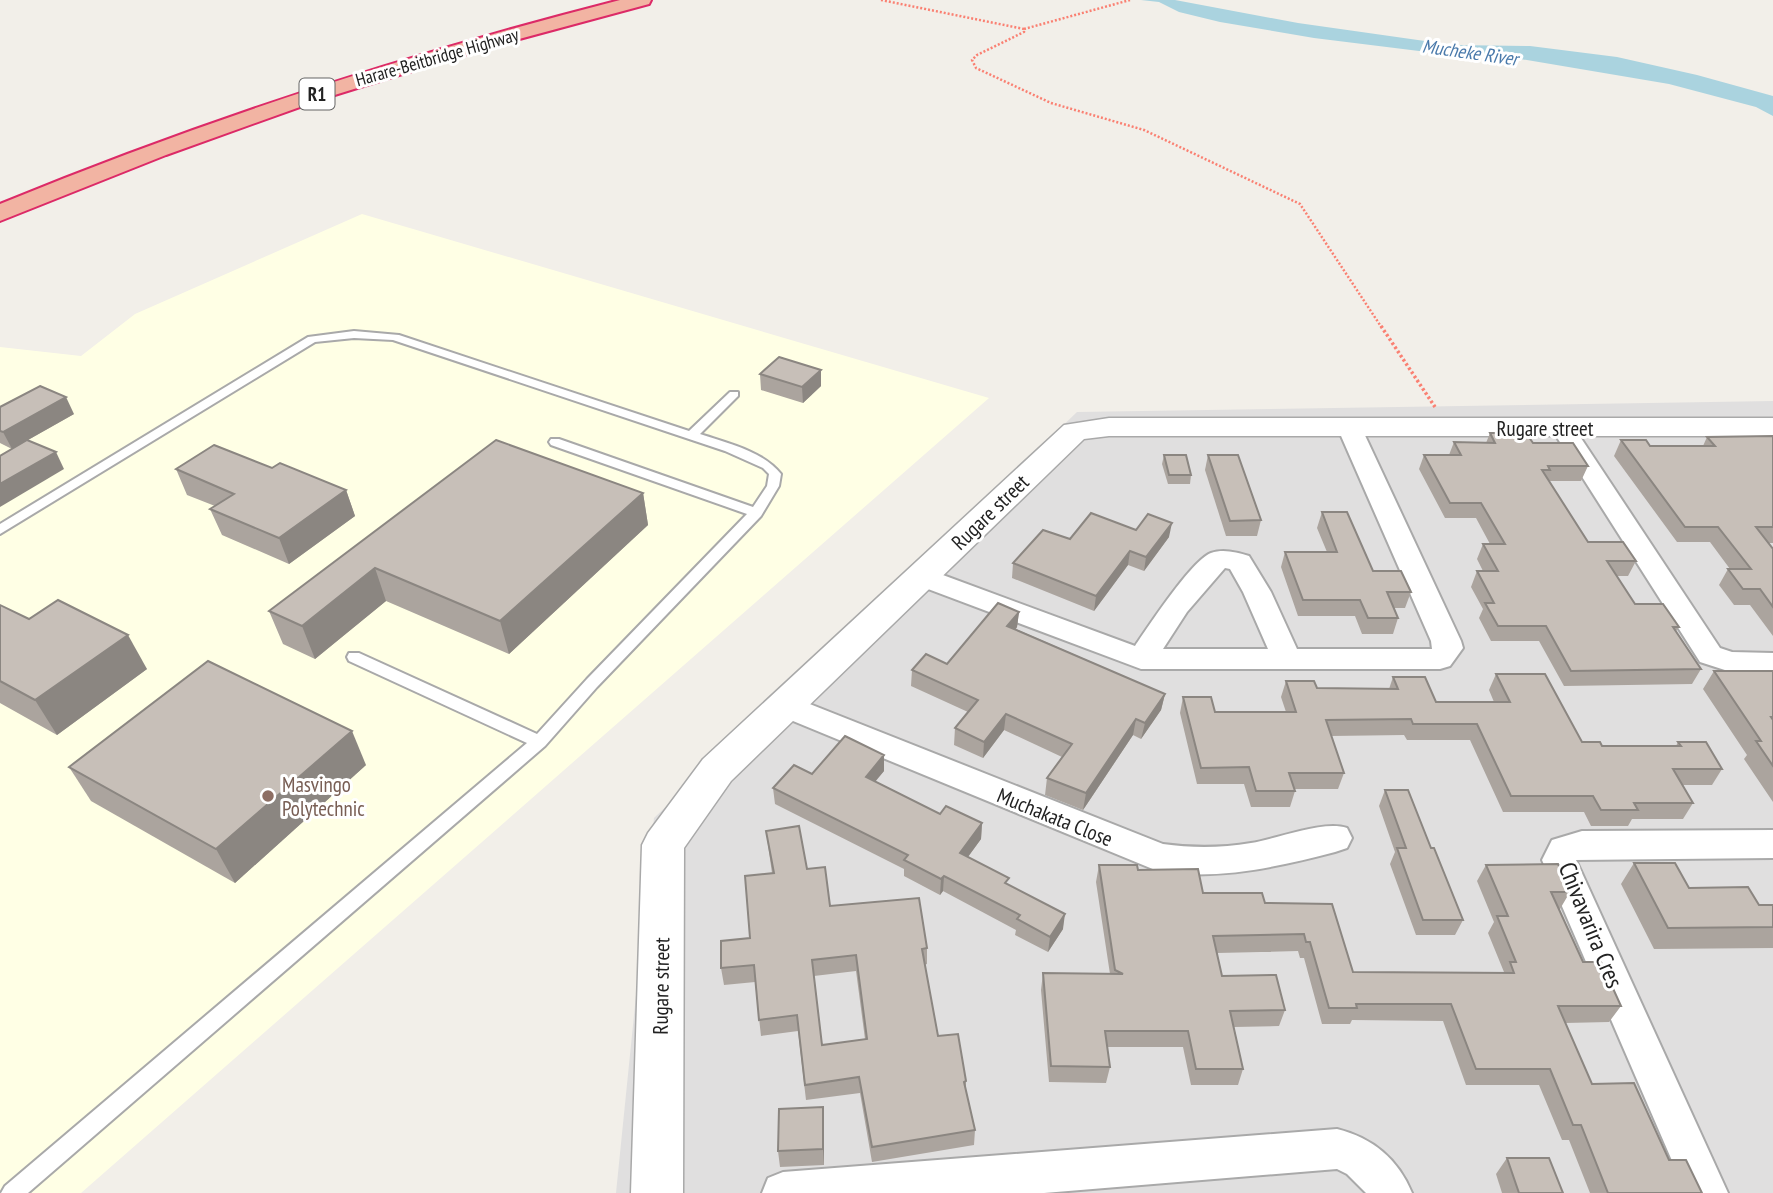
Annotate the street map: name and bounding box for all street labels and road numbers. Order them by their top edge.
street label: Harare-Beitbridge Highway [353,23,521,91]
road number: R1 [300,78,334,110]
street label: Rugare street [1496,415,1594,442]
street label: Rugare street [946,468,1034,555]
street label: Muchakata Close [993,782,1117,852]
street label: Chivavarira Cres [1552,858,1630,992]
street label: Rugare street [647,937,675,1035]

